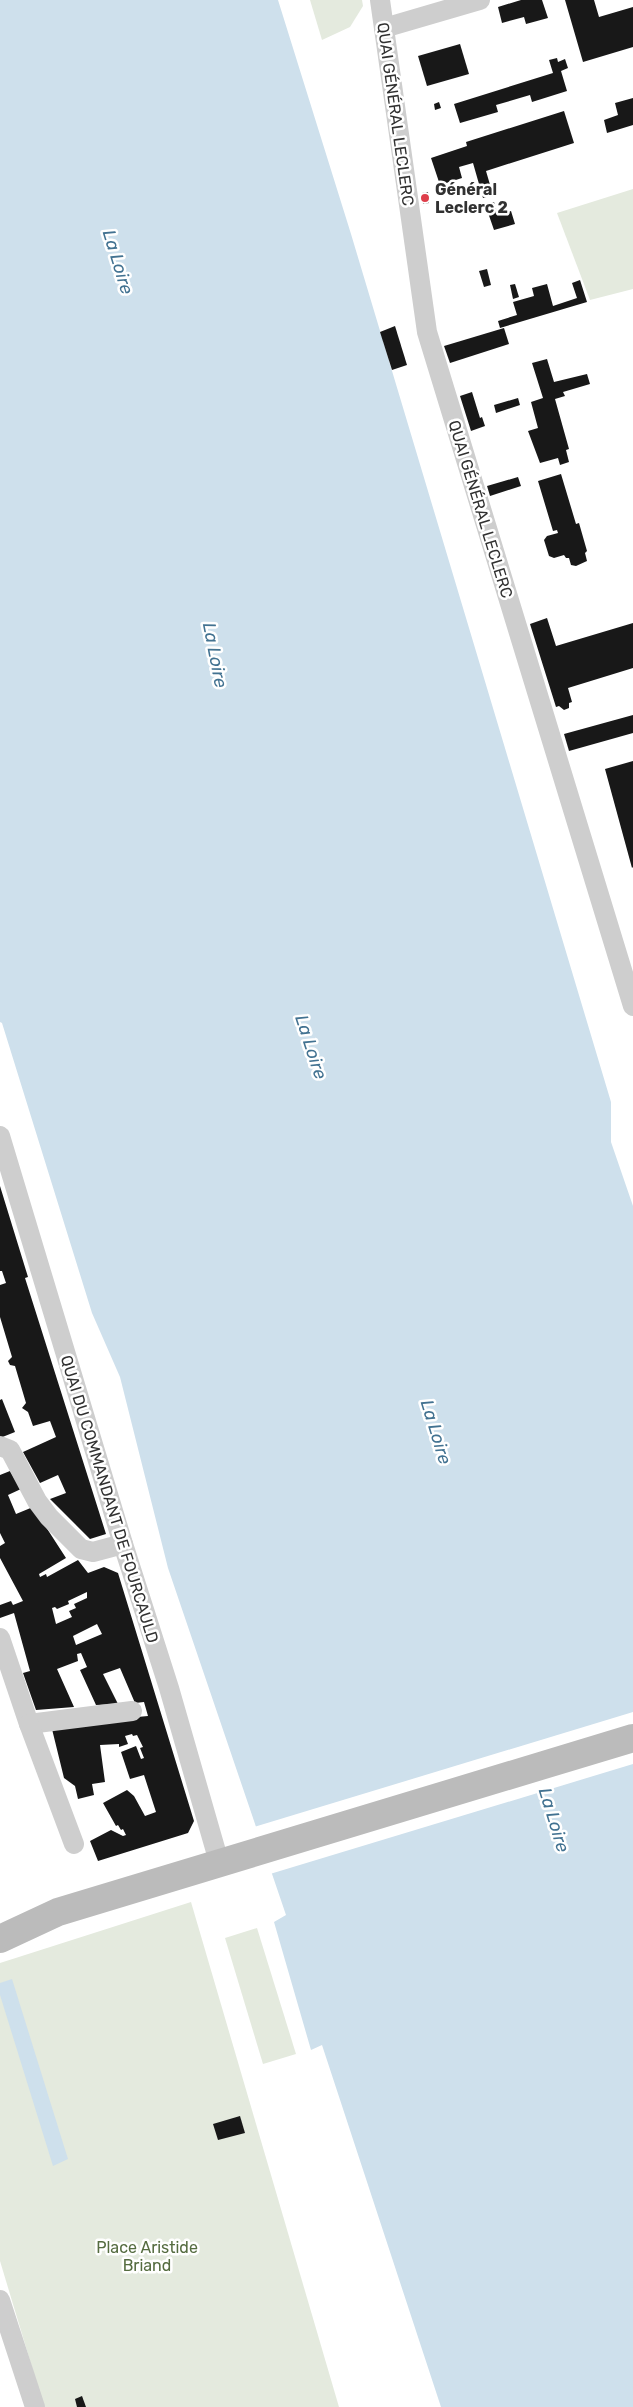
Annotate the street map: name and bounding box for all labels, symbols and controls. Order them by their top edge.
street label: QUAI GÉNÉRAL LECLERC [373,21,418,207]
place label: Général Leclerc 2 [435,180,508,217]
marker: Général Leclerc 2 [419,192,431,204]
water label: La Loire [98,227,138,297]
street label: QUAI GÉNÉRAL LECLERC [444,418,517,600]
water label: La Loire [198,620,232,690]
water label: La Loire [290,1012,332,1082]
street label: QUAI DU COMMANDANT DE FOURCAULD [57,1353,162,1645]
water label: La Loire [416,1397,456,1467]
water label: La Loire [534,1785,574,1855]
park label: Place Aristide Briand [96,2238,198,2275]

